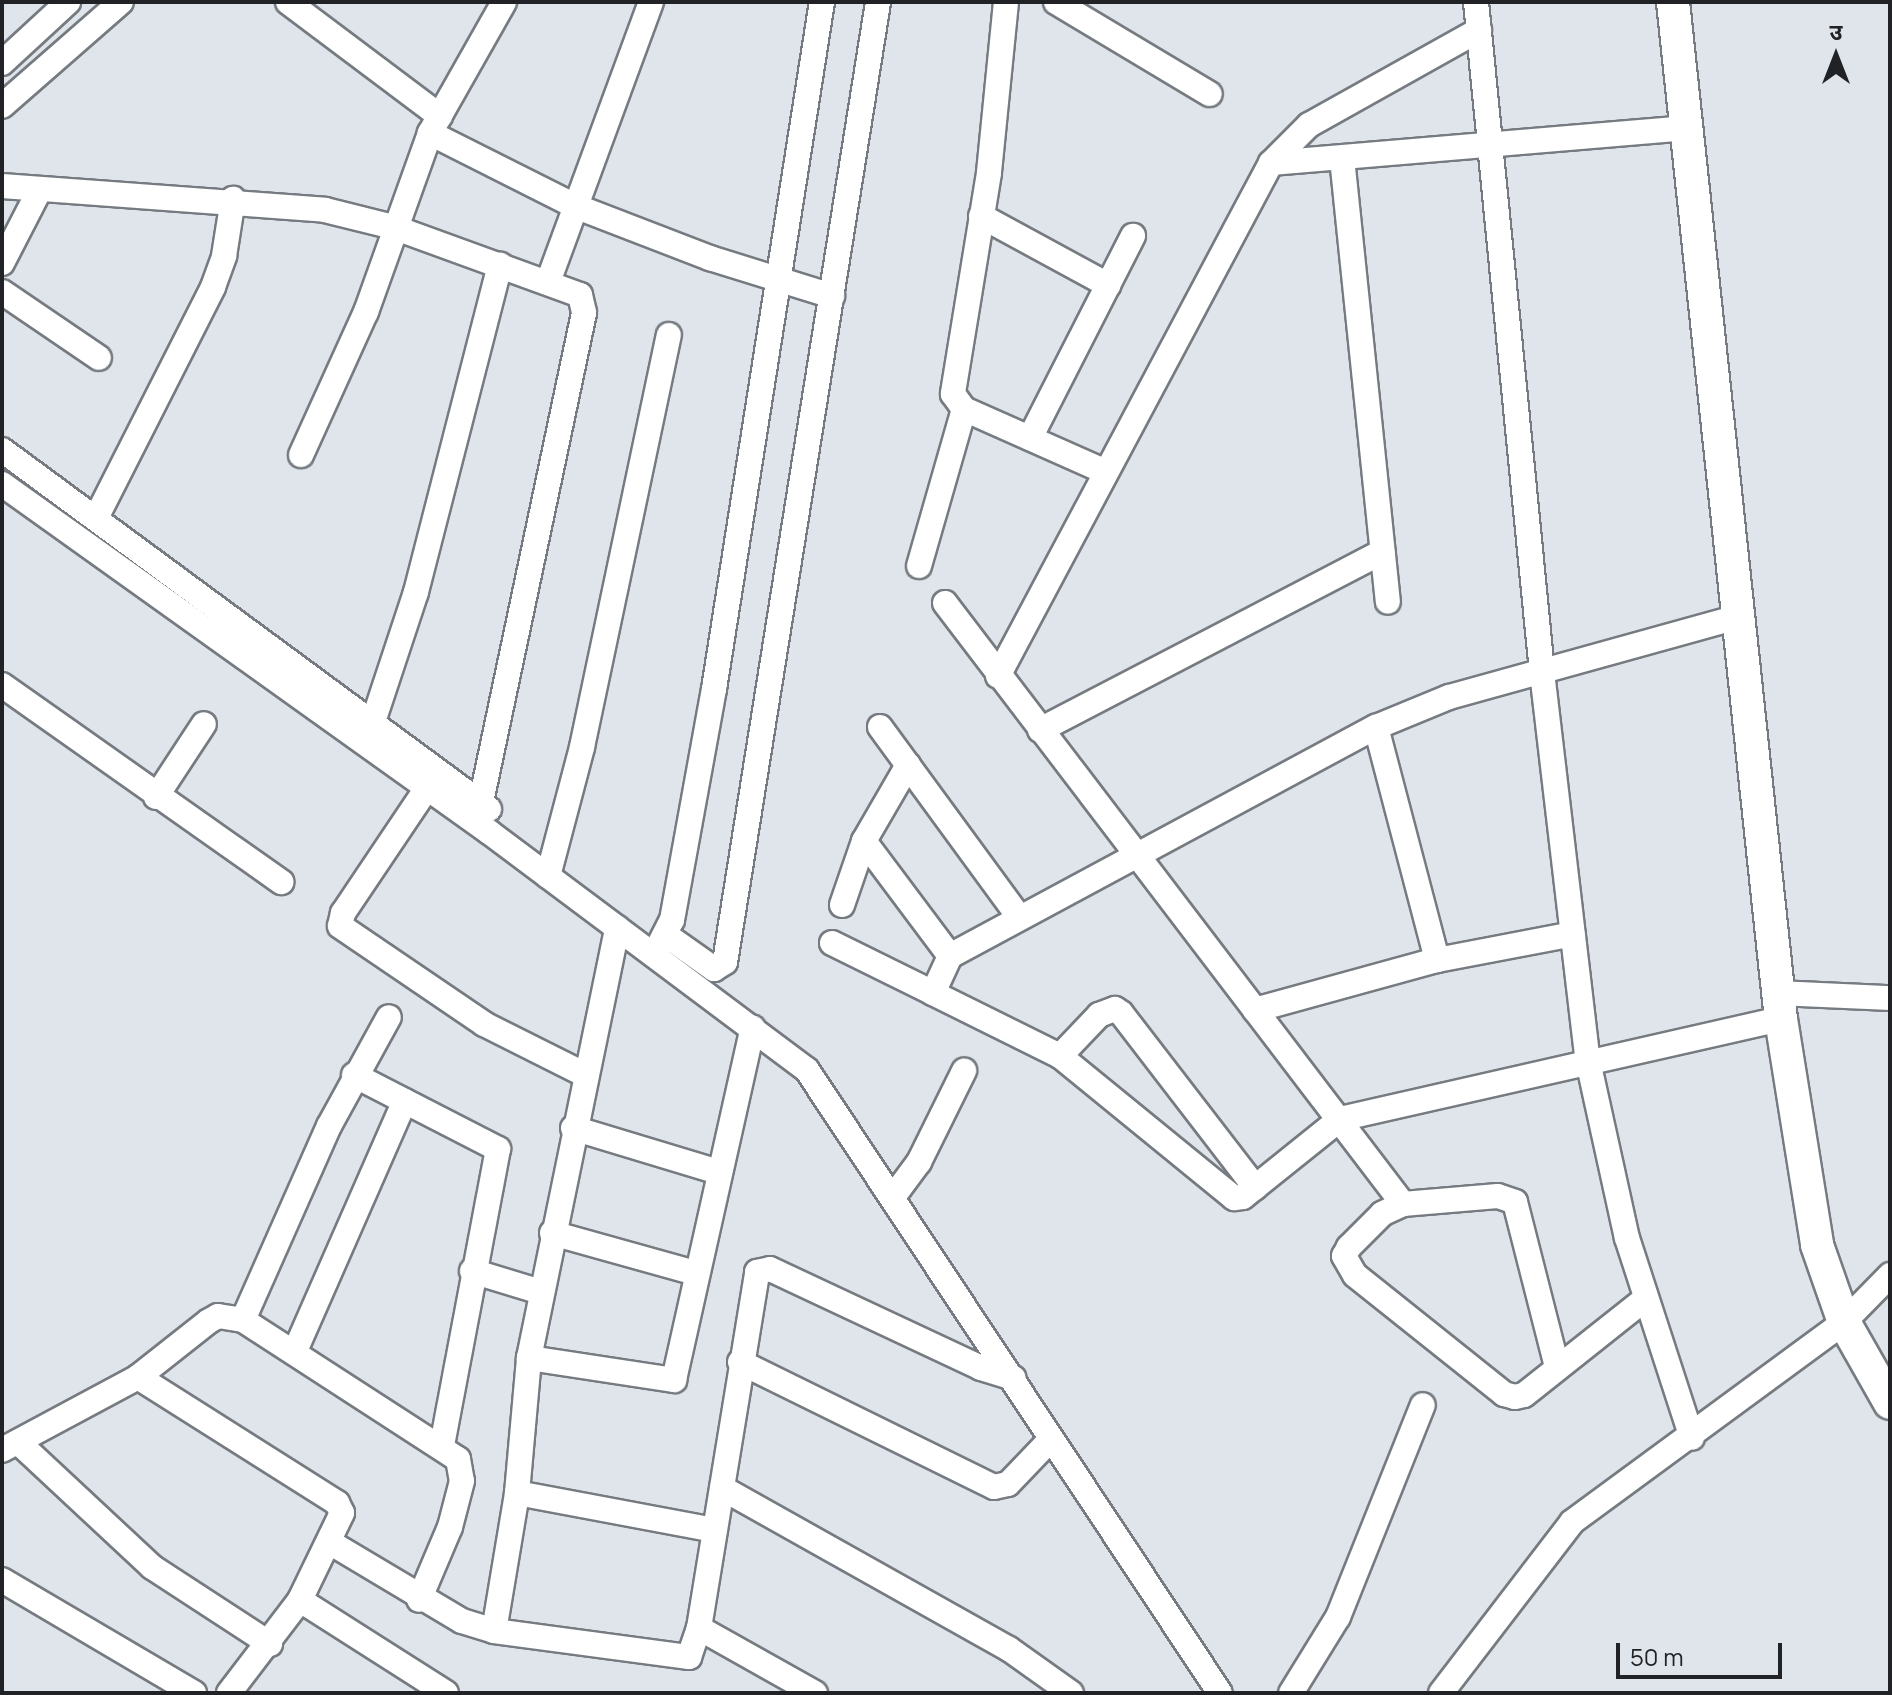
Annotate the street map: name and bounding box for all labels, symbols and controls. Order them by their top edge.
north arrow [1796,16,1876,96]
text: उ [1830,17,1842,47]
scale bar [1620,1627,1786,1677]
text: 50 m [1630,1640,1684,1673]

